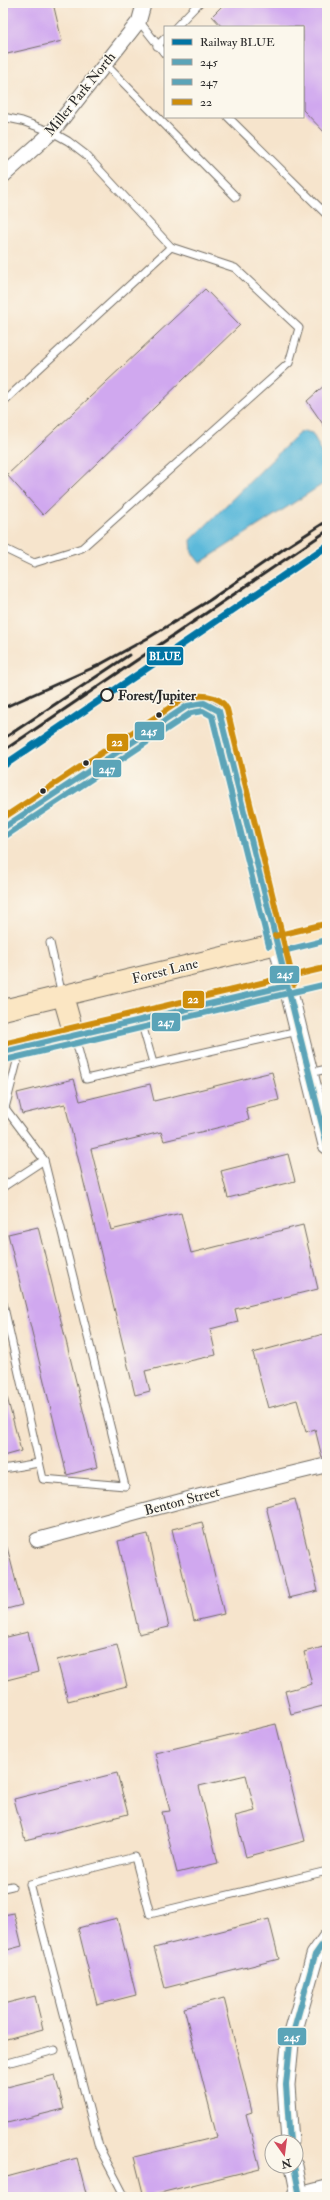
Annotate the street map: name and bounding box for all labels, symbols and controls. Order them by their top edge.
legend [164,26,304,118]
text: Railway BLUE [200,35,275,50]
street label: Miller Park North [41,48,119,139]
text: 245 [200,55,219,70]
text: 247 [200,75,218,90]
text: 22 [200,95,212,110]
line badge: BLUE [146,646,184,666]
text: BLUE [149,650,181,663]
place label: Forest/Jupiter [118,687,197,705]
marker: Forest/Jupiter [100,688,114,702]
unlabelled marker [154,710,164,720]
line badge: 245 [134,721,165,741]
text: 245 [141,725,157,739]
line badge: 22 [106,733,129,752]
text: 22 [111,736,123,749]
unlabelled marker [81,758,91,768]
line badge: 247 [92,759,122,778]
text: 247 [99,763,116,777]
unlabelled marker [38,786,48,796]
street label: Forest Lane [130,955,200,987]
line badge: 245 [269,965,300,984]
text: 245 [277,968,293,982]
line badge: 22 [182,990,205,1009]
text: 22 [187,993,199,1006]
line badge: 247 [151,1012,181,1032]
text: 247 [158,1016,175,1030]
street label: Benton Street [142,1483,222,1519]
line badge: 245 [277,2027,307,2046]
text: 245 [284,2031,300,2045]
north arrow [264,2134,304,2174]
text: N [279,2155,294,2171]

